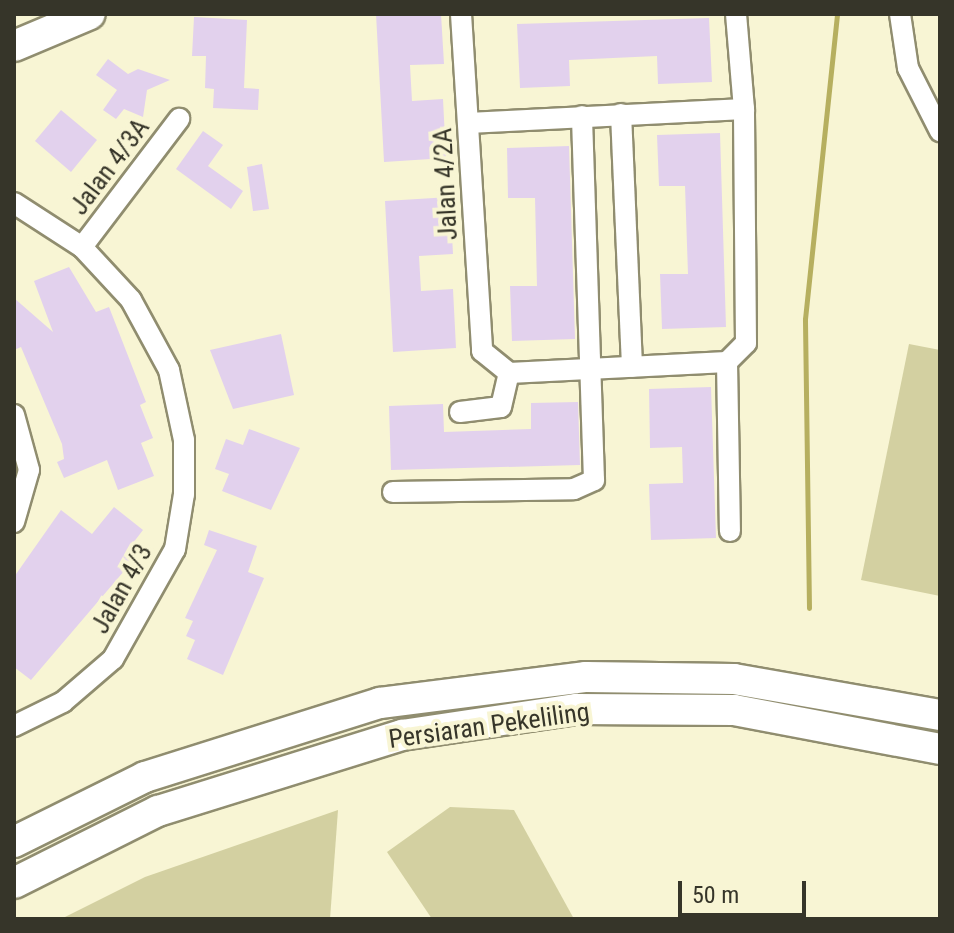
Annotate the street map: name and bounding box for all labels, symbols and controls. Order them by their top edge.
street label: Jalan 4/3A [64,113,156,221]
street label: Jalan 4/2A [427,127,465,241]
street label: Jalan 4/3 [85,539,159,639]
street label: Persiaran Pekeliling [387,696,591,756]
scale bar [682,865,810,915]
text: 50 m [692,881,739,909]

